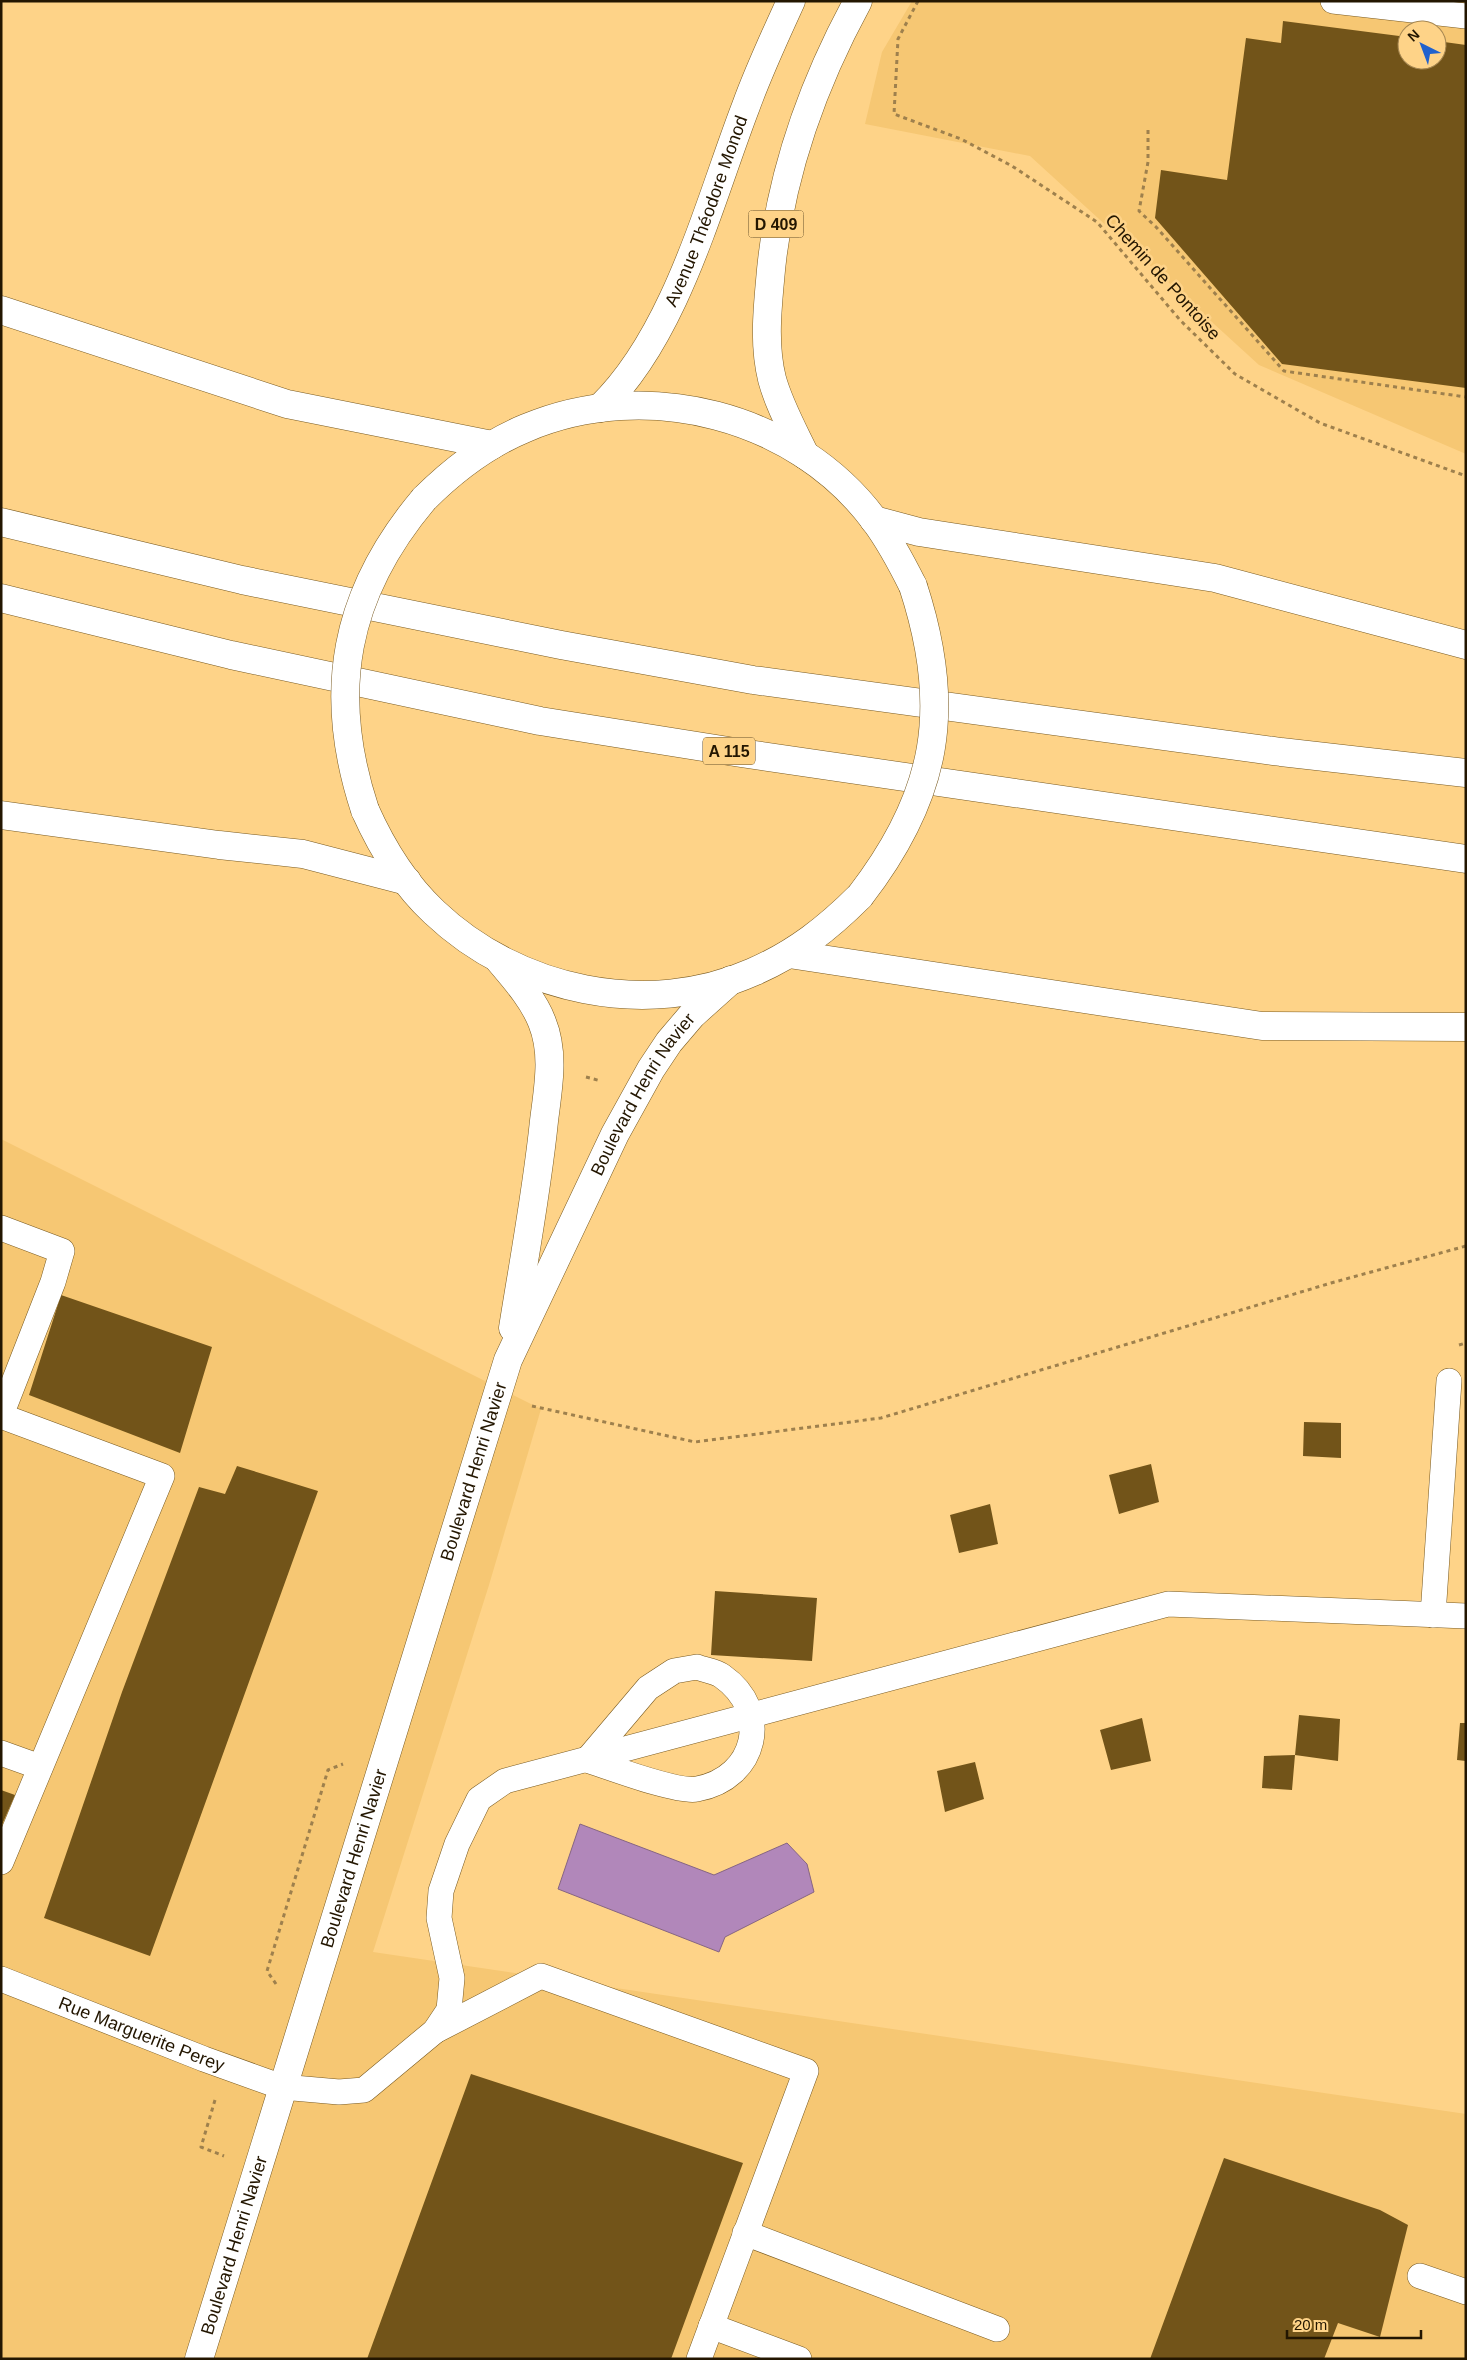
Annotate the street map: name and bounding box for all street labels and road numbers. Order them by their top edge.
street label: Avenue Théodore Monod [661,113,751,310]
road number: D 409 [748,210,804,238]
street label: Chemin de Pontoise [1101,210,1225,344]
road number: A 115 [703,738,755,764]
street label: Boulevard Henri Navier [587,1009,699,1179]
street label: Boulevard Henri Navier [436,1380,511,1563]
street label: Boulevard Henri Navier [317,1767,391,1950]
street label: Rue Marguerite Perey [56,1993,227,2075]
street label: Boulevard Henri Navier [197,2153,271,2337]

